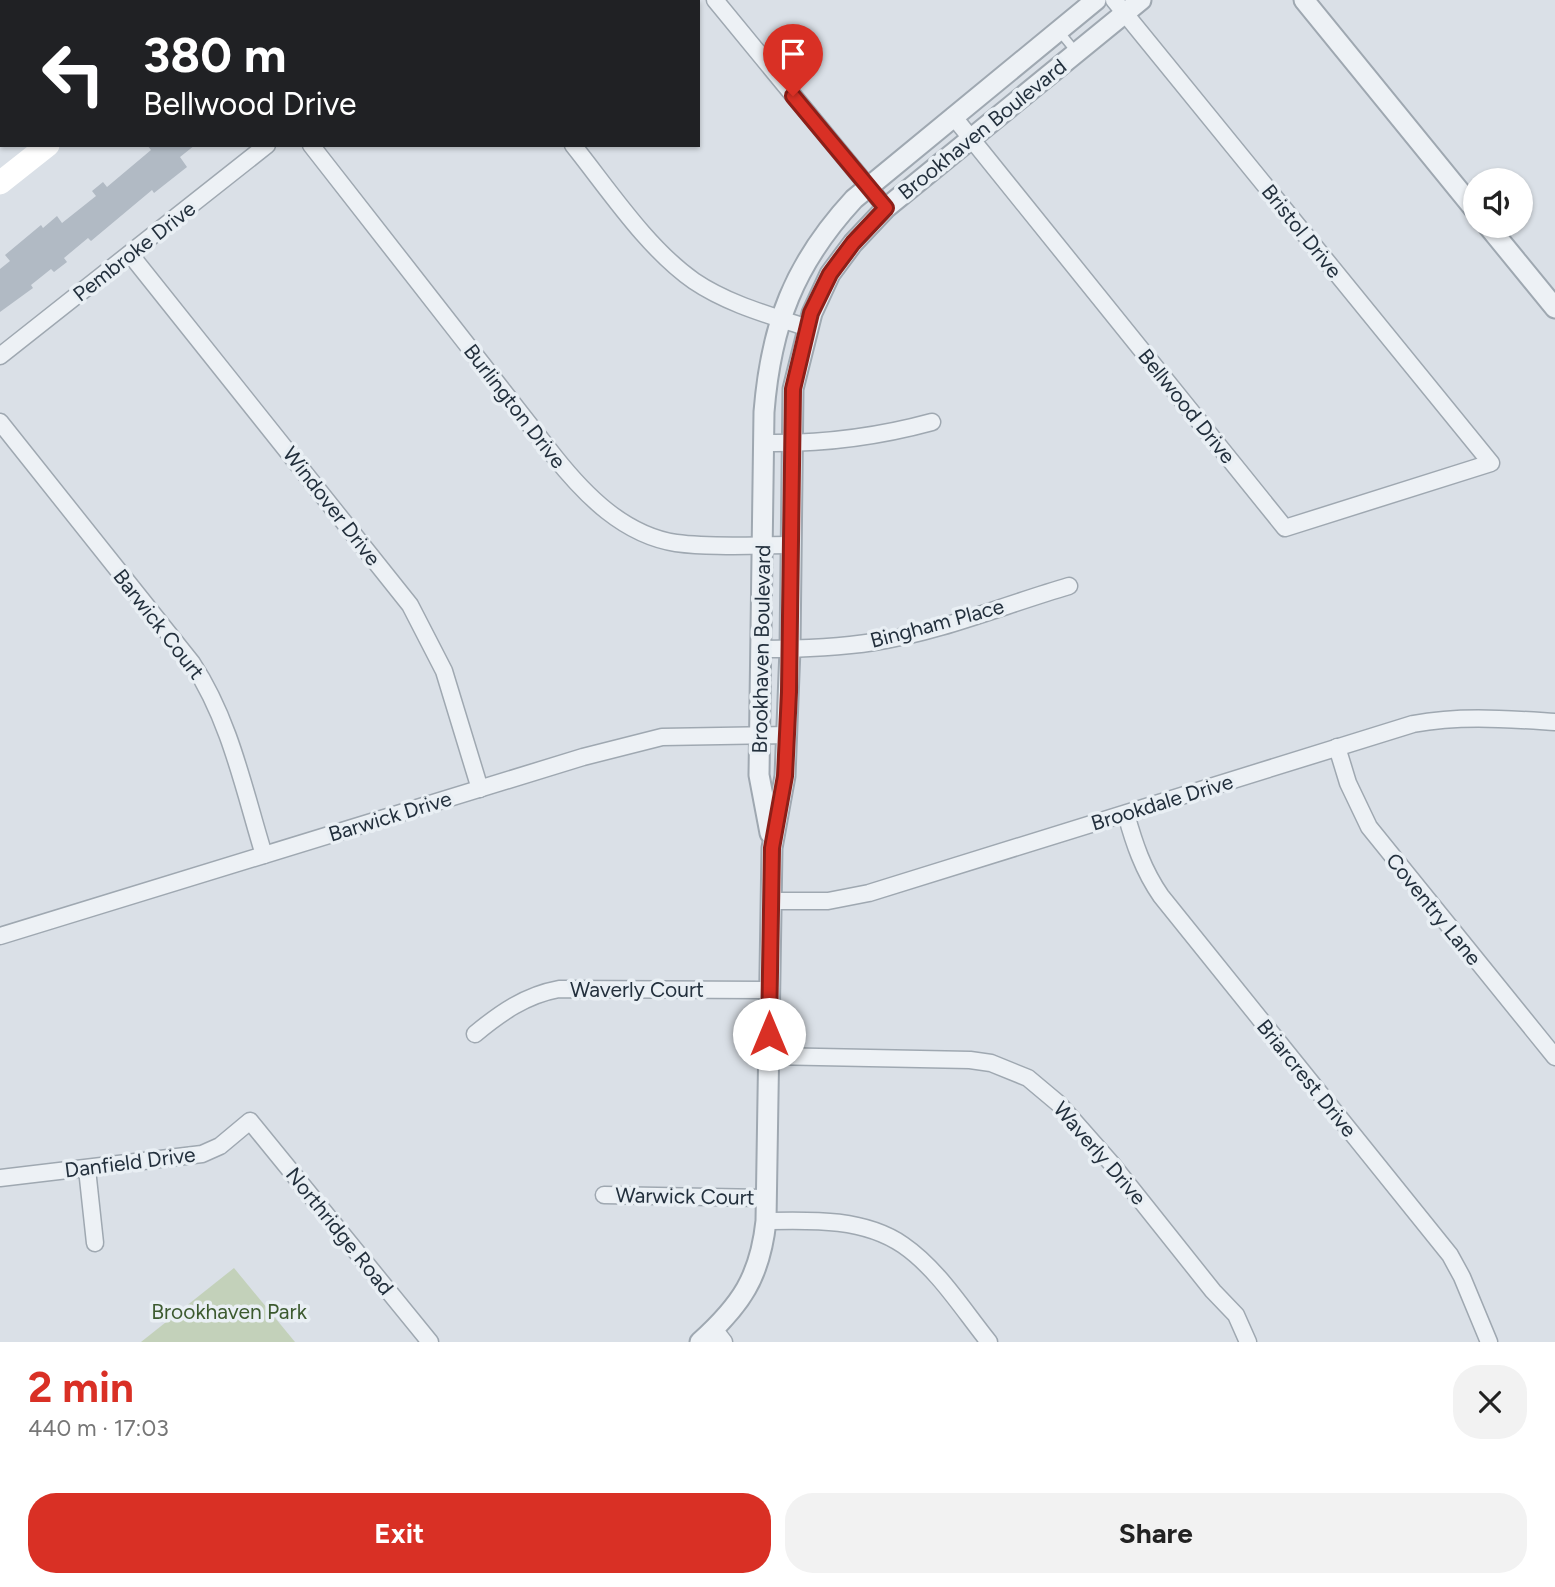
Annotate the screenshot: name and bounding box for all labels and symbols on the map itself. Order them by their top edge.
pin [763,24,823,96]
street label: Brookhaven Boulevard [893,53,1071,205]
street label: Bristol Drive [1257,179,1347,283]
street label: Pembroke Drive [68,196,200,306]
street label: Burlington Drive [459,339,571,473]
street label: Bellwood Drive [1133,344,1241,468]
street label: Windover Drive [278,442,386,570]
street label: Brookhaven Boulevard [747,544,775,754]
street label: Barwick Court [108,564,210,684]
street label: Bingham Place [867,593,1007,653]
street label: Brookdale Drive [1088,769,1236,835]
street label: Barwick Drive [325,785,455,847]
street label: Coventry Lane [1381,848,1487,970]
street label: Waverly Court [570,977,704,1002]
position arrow [732,997,806,1071]
street label: Briarcrest Drive [1252,1014,1362,1142]
street label: Waverly Drive [1048,1096,1152,1210]
street label: Danfield Drive [63,1142,197,1182]
street label: Northridge Road [281,1162,399,1300]
street label: Warwick Court [615,1182,755,1210]
park label: Brookhaven Park [151,1299,308,1324]

